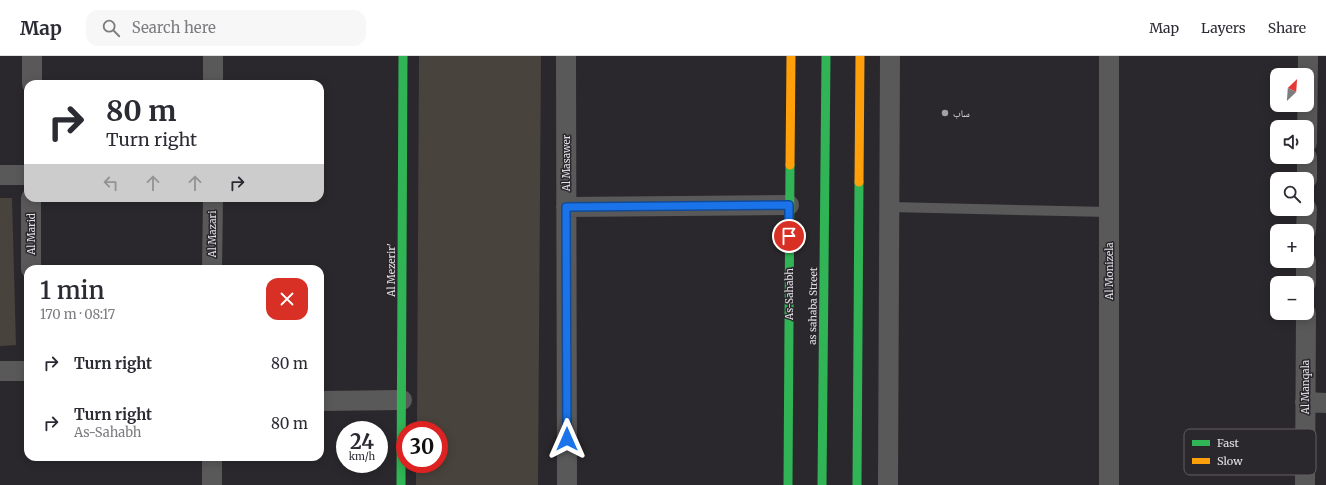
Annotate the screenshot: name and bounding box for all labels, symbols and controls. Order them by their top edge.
search box [86,10,366,46]
text: Map [20,16,62,40]
icon: search [100,17,122,39]
text: Search here [132,18,216,37]
text: Map [1149,19,1179,37]
text: Layers [1201,19,1246,37]
text: Share [1268,19,1306,37]
north arrow [1270,68,1314,112]
map controls [1270,68,1314,320]
text: 80 m [106,93,177,129]
icon: right [40,96,92,148]
place label: ساب [953,107,970,120]
marker: ساب [940,108,950,118]
button: sound [1270,120,1314,164]
text: Turn right [106,128,197,151]
street label: Al Masawer [560,134,573,192]
icon: left [100,172,122,194]
icon: ahead [142,172,164,194]
icon: ahead [184,172,206,194]
icon: right [226,172,248,194]
button: search [1270,172,1314,216]
street label: Al Mazari [206,211,219,258]
street label: Al Marid [25,213,38,256]
pin [772,219,806,253]
button: + [1270,224,1314,268]
icon: arrive [778,225,800,247]
street label: Al Monizela [1103,242,1116,301]
street label: Al Mezerir' [385,243,398,298]
street label: as sahaba Street [806,267,820,345]
street label: As-Sahabh [783,268,796,321]
text: 1 min [40,275,105,306]
button: − [1270,276,1314,320]
button: close [266,278,308,320]
text: 170 m · 08:17 [40,306,115,323]
icon: right [40,352,62,374]
text: Turn right [74,354,152,373]
text: 80 m [271,354,308,373]
street label: Al Manqala [1299,359,1312,415]
text: Turn right [74,405,152,424]
icon: right [40,412,62,434]
text: 80 m [271,414,308,433]
position arrow [546,418,588,460]
speed limit sign: 30 [396,421,448,473]
text: As-Sahabh [74,424,141,441]
text: 24 [350,429,374,454]
legend [1184,429,1316,475]
text: Fast [1217,436,1240,450]
text: km/h [349,450,375,463]
text: Slow [1217,454,1243,468]

